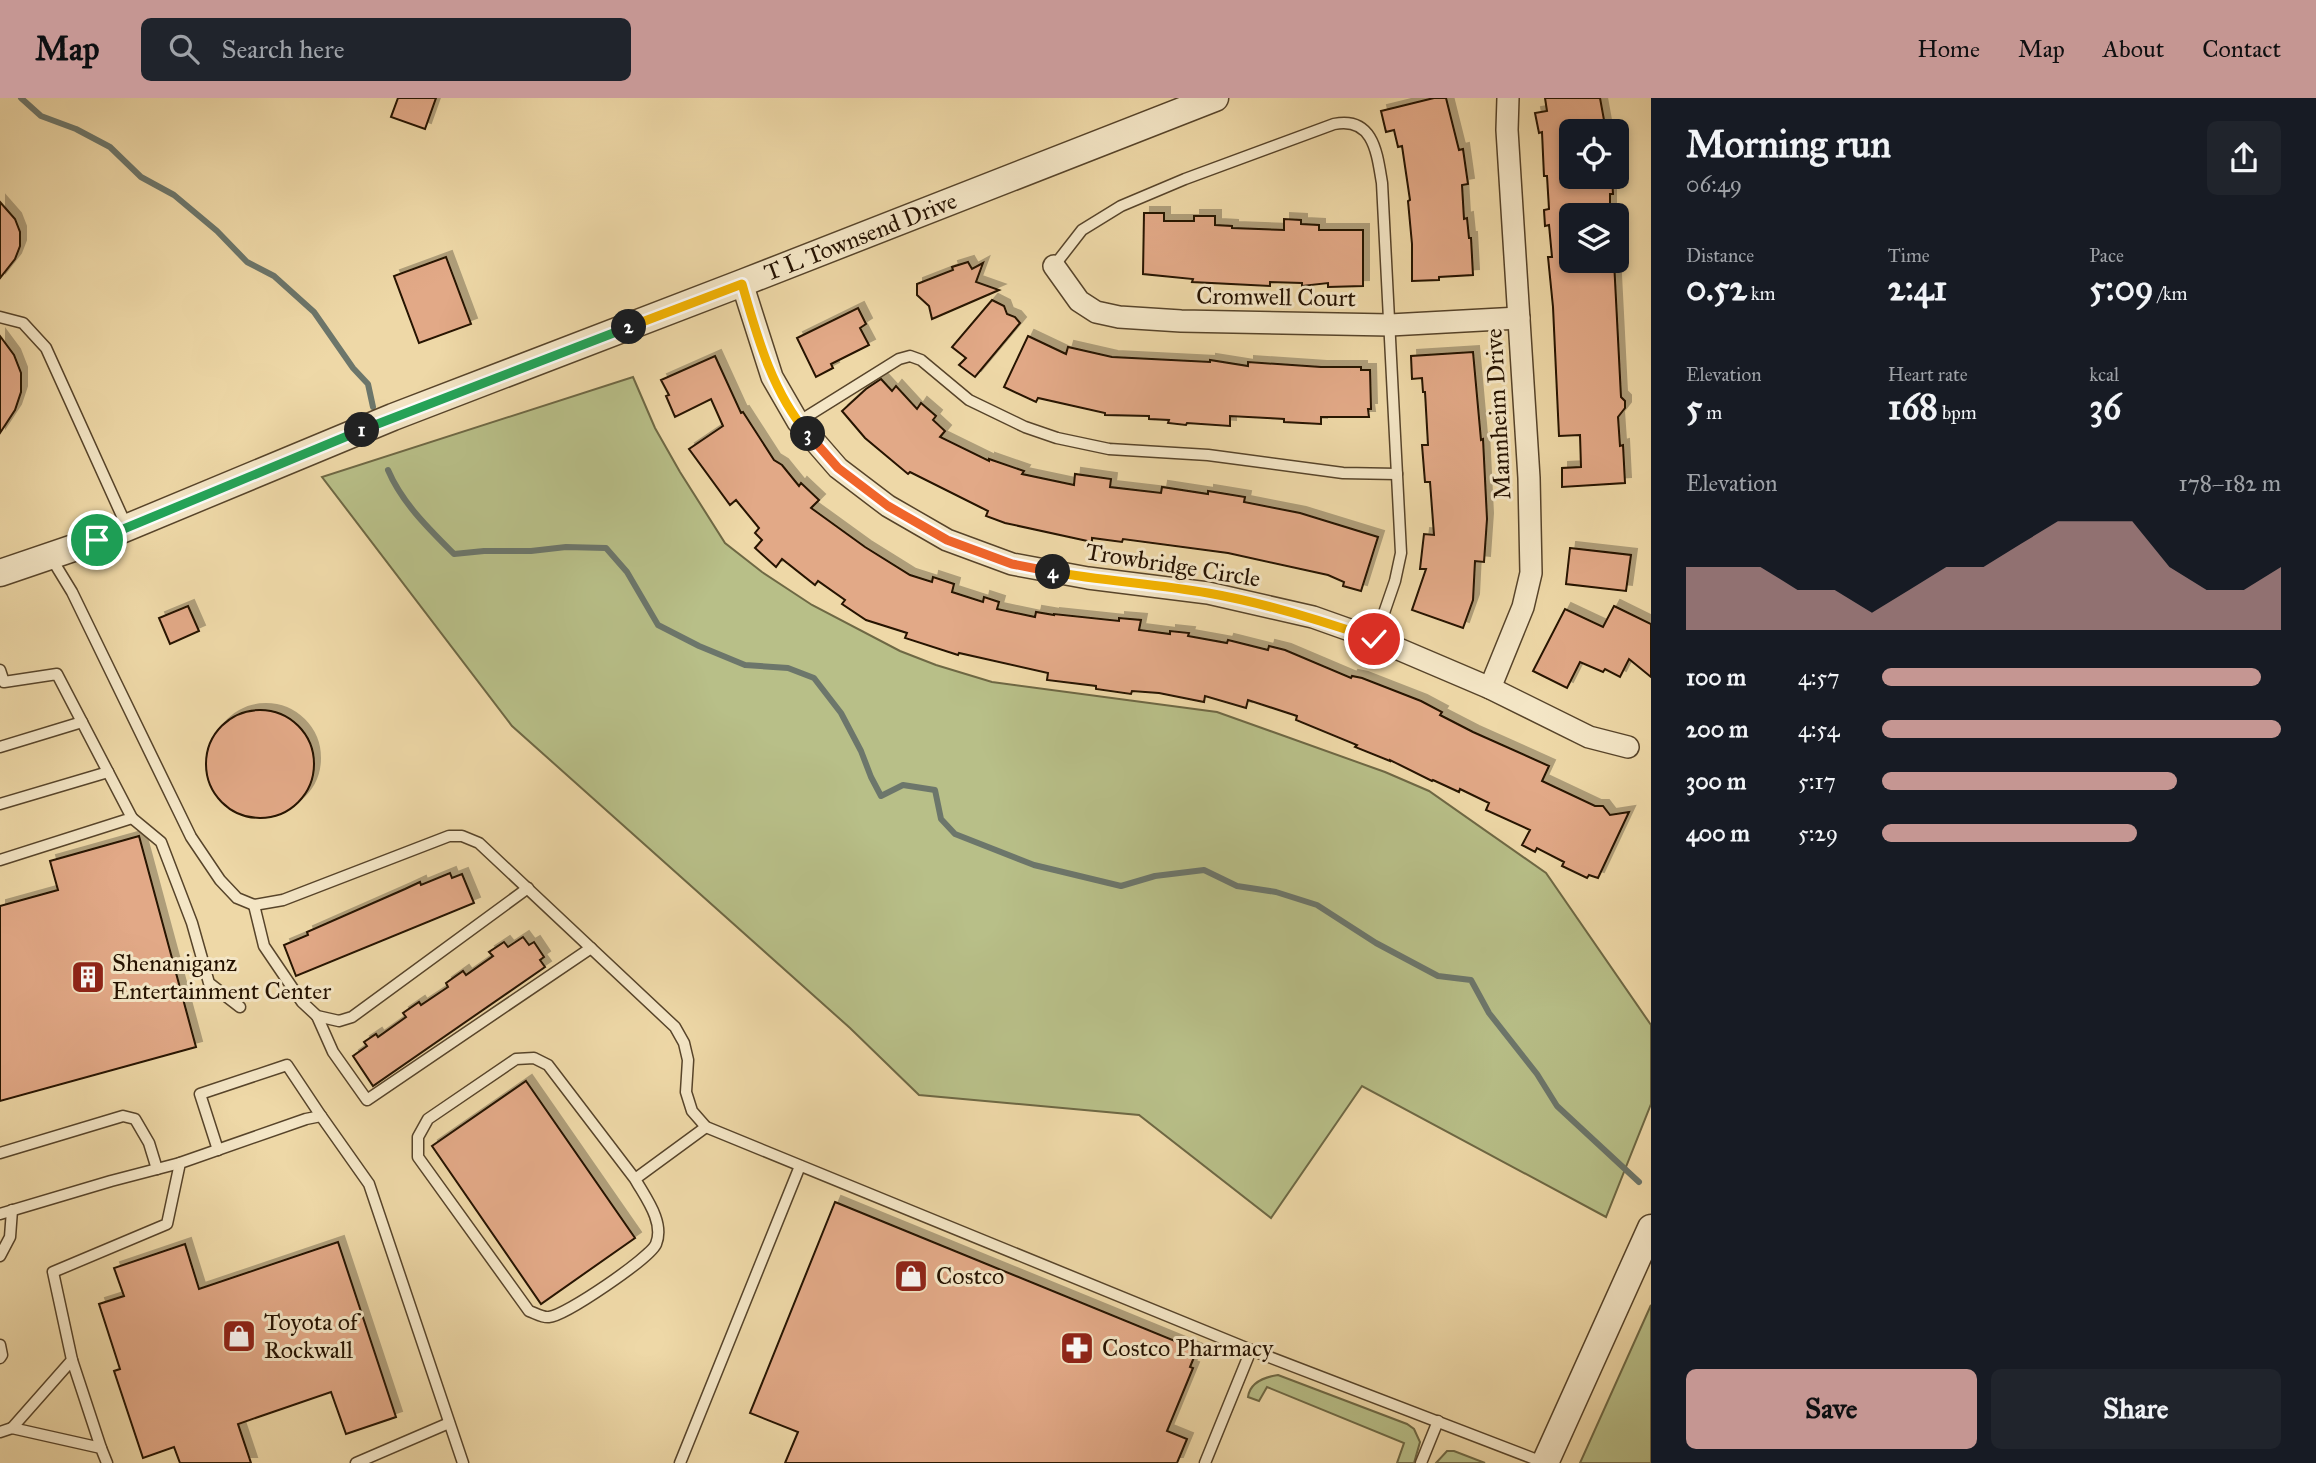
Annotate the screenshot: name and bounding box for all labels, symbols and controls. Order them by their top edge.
search box [141,18,631,81]
text: Map [35,29,99,69]
icon: search [165,30,203,68]
text: Search here [221,33,345,65]
text: Home [1917,34,1980,64]
text: Map [2018,34,2065,64]
text: About [2103,34,2164,64]
text: Contact [2202,34,2281,64]
map controls [1559,119,1629,273]
button: locate [1559,119,1629,189]
text: Morning run [1686,121,1891,167]
button: share [2207,121,2281,195]
text: 06:49 [1686,170,1742,198]
street label: T L Townsend Drive [760,185,961,288]
button: layers [1559,203,1629,273]
text: Distance [1686,244,1754,267]
text: Time [1888,244,1930,267]
text: Pace [2089,244,2124,267]
text: 0.52 [1686,267,1747,310]
text: 2:41 [1888,267,1947,310]
text: 5:09 [2089,267,2154,310]
street label: Cromwell Court [1196,281,1357,313]
text: km [1747,282,1776,305]
text: /km [2154,282,2188,305]
pin: 2 [612,310,646,344]
text: 2 [624,315,633,338]
street label: Mannheim Drive [1479,328,1517,500]
text: Elevation [1686,363,1761,386]
text: Heart rate [1888,363,1968,386]
text: kcal [2089,363,2119,386]
text: 5 [1686,386,1702,429]
text: 168 [1888,386,1938,429]
text: 36 [2089,386,2121,429]
text: m [1702,401,1722,424]
text: bpm [1938,401,1977,424]
pin: 1 [344,412,380,448]
pin: 3 [790,416,826,452]
text: 1 [358,418,365,441]
text: 3 [804,422,811,445]
text: Elevation [1686,469,1777,497]
text: 178–182 m [2178,469,2281,497]
pin [67,510,127,570]
icon: arrive [78,521,116,559]
street label: Trowbridge Circle [1083,536,1263,594]
pin: 4 [1036,554,1070,589]
text: 4 [1047,560,1058,583]
pin [1344,609,1404,669]
icon: check [1355,620,1393,658]
text: 100 m [1686,663,1746,691]
text: 4:57 [1798,663,1840,691]
text: 200 m [1686,715,1748,743]
text: 4:54 [1798,715,1840,743]
text: 300 m [1686,767,1746,795]
text: 5:17 [1798,767,1836,795]
text: 400 m [1686,819,1750,847]
text: 5:29 [1798,819,1838,847]
place label: Shenaniganz Entertainment Center [112,948,331,1006]
building icon: Shenaniganz Entertainment Center [69,958,107,996]
shop icon: Costco [892,1257,930,1295]
place label: Costco [936,1261,1004,1291]
place label: Toyota of Rockwall [264,1307,362,1365]
shop icon: Toyota of Rockwall [220,1317,258,1355]
pharmacy icon: Costco Pharmacy [1058,1329,1096,1367]
place label: Costco Pharmacy [1102,1333,1274,1363]
button: Save [1686,1369,1977,1449]
button: Share [1991,1369,2281,1449]

